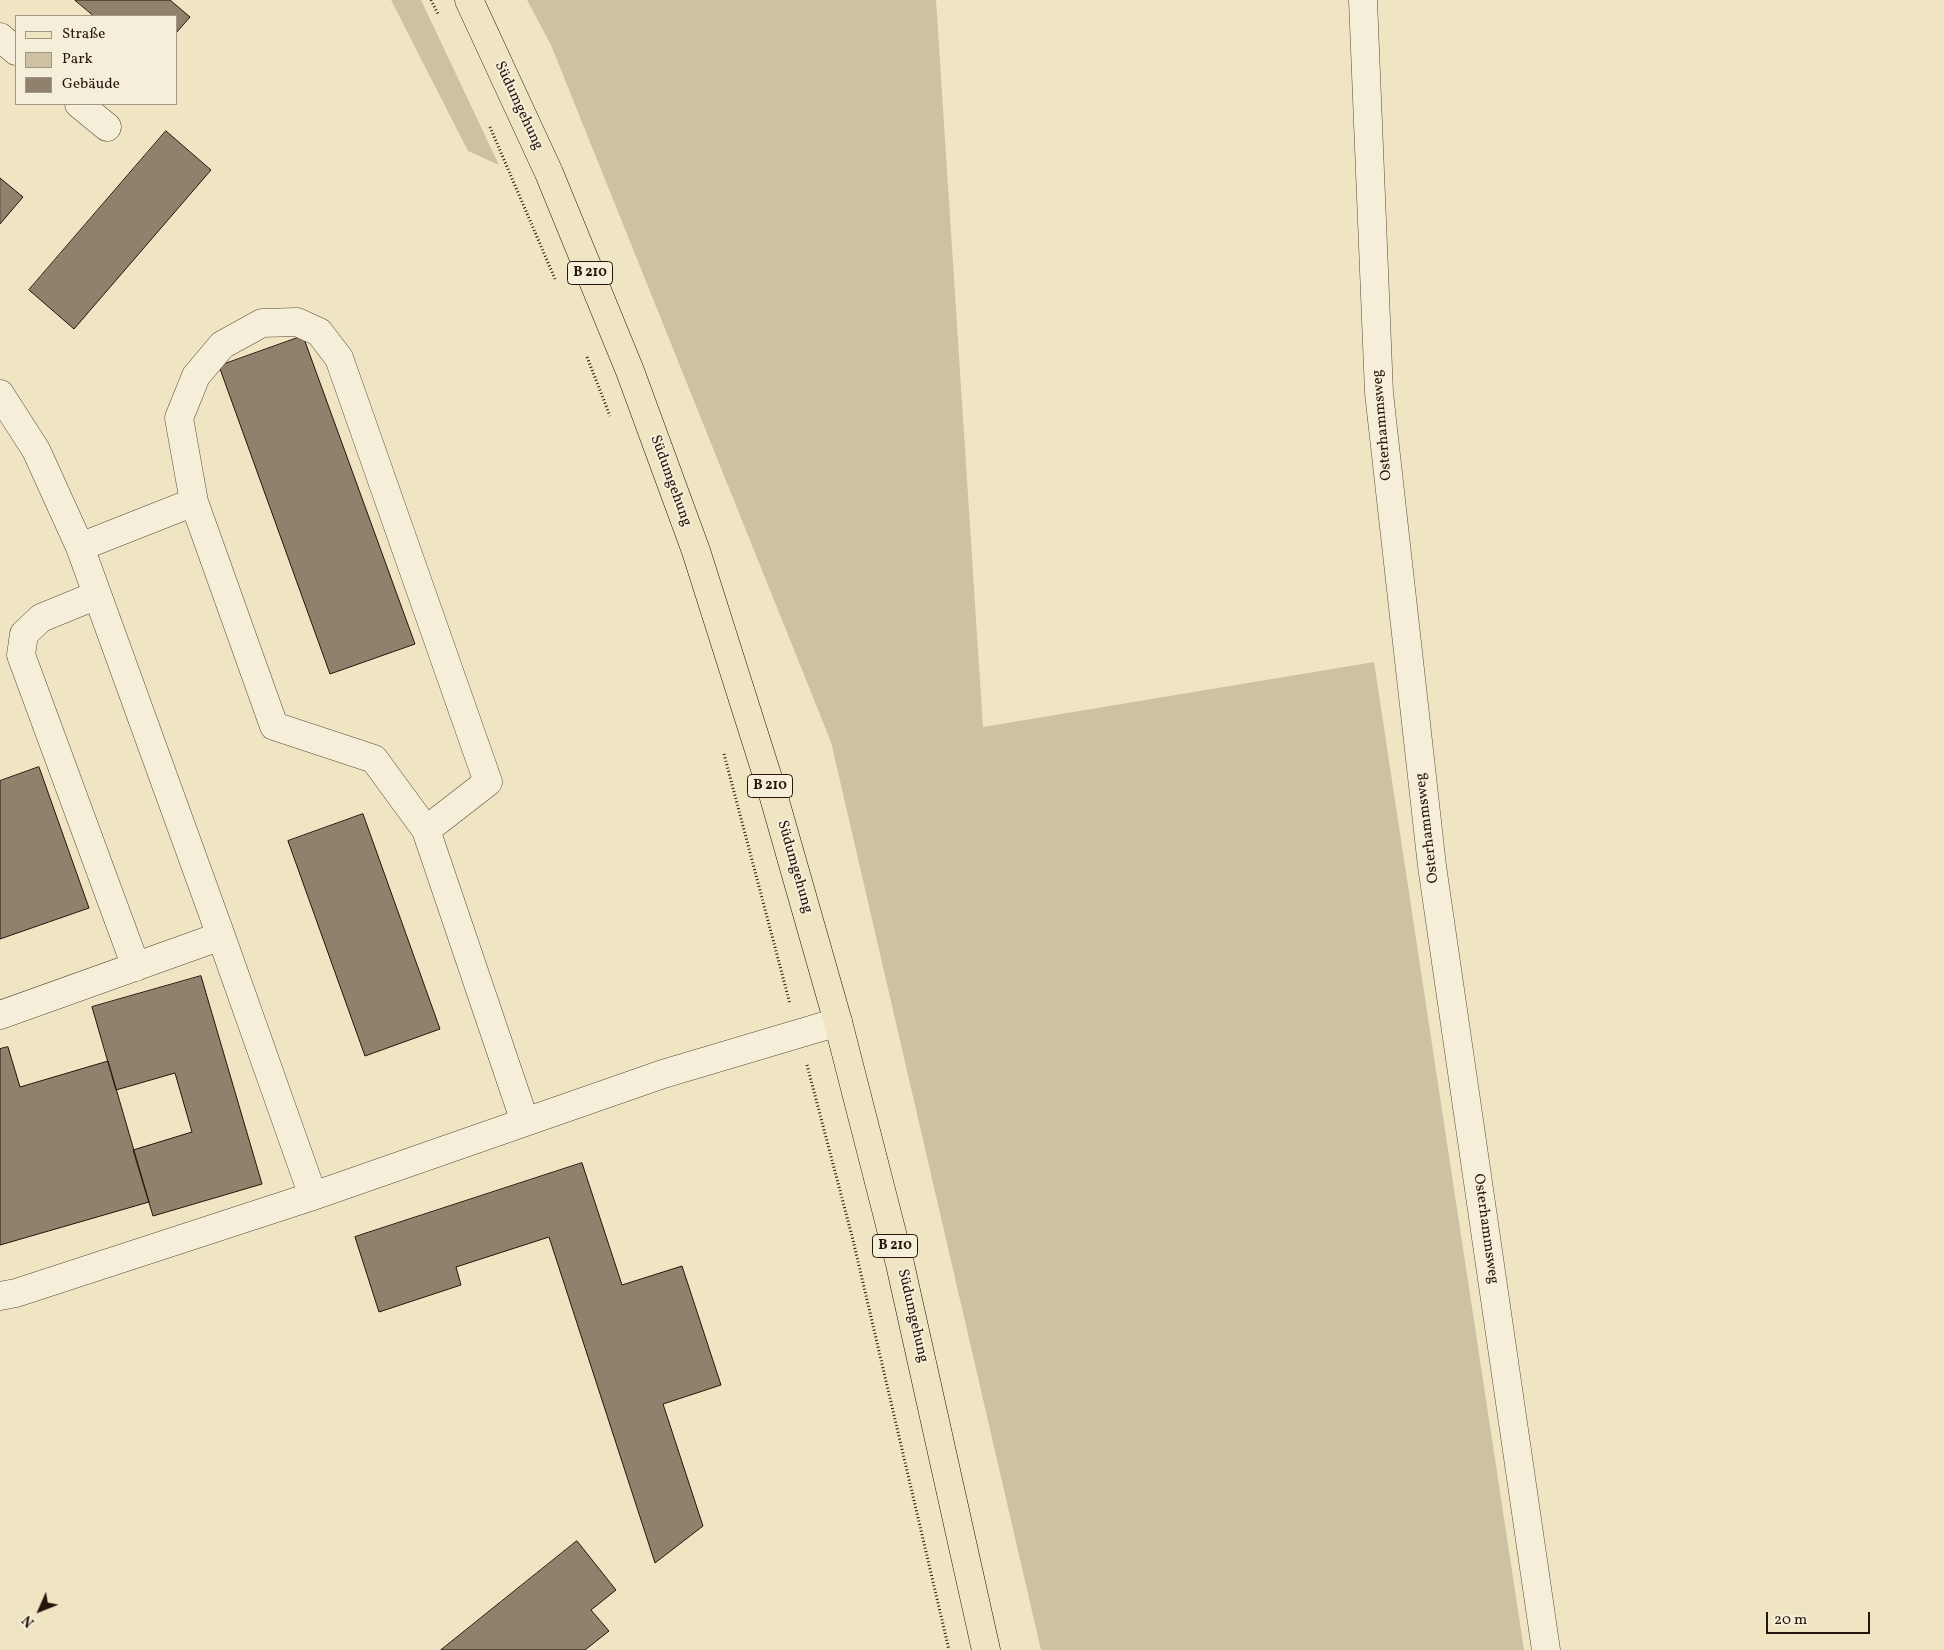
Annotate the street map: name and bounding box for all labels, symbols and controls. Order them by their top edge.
legend [15,15,178,105]
text: Straße [62,24,105,45]
text: Park [62,49,93,70]
street label: Südumgehung [490,59,546,153]
text: Gebäude [62,74,120,95]
road number: B 210 [568,262,612,284]
street label: Osterhammsweg [1369,369,1397,481]
street label: Südumgehung [645,433,695,529]
street label: Osterhammsweg [1412,772,1444,884]
road number: B 210 [748,774,792,798]
street label: Südumgehung [772,819,816,915]
street label: Osterhammsweg [1468,1173,1502,1285]
road number: B 210 [872,1234,918,1258]
street label: Südumgehung [892,1267,932,1365]
north arrow [15,1585,65,1635]
scale bar [1769,1602,1873,1634]
text: 20 m [1774,1610,1807,1631]
text: N [18,1611,39,1631]

